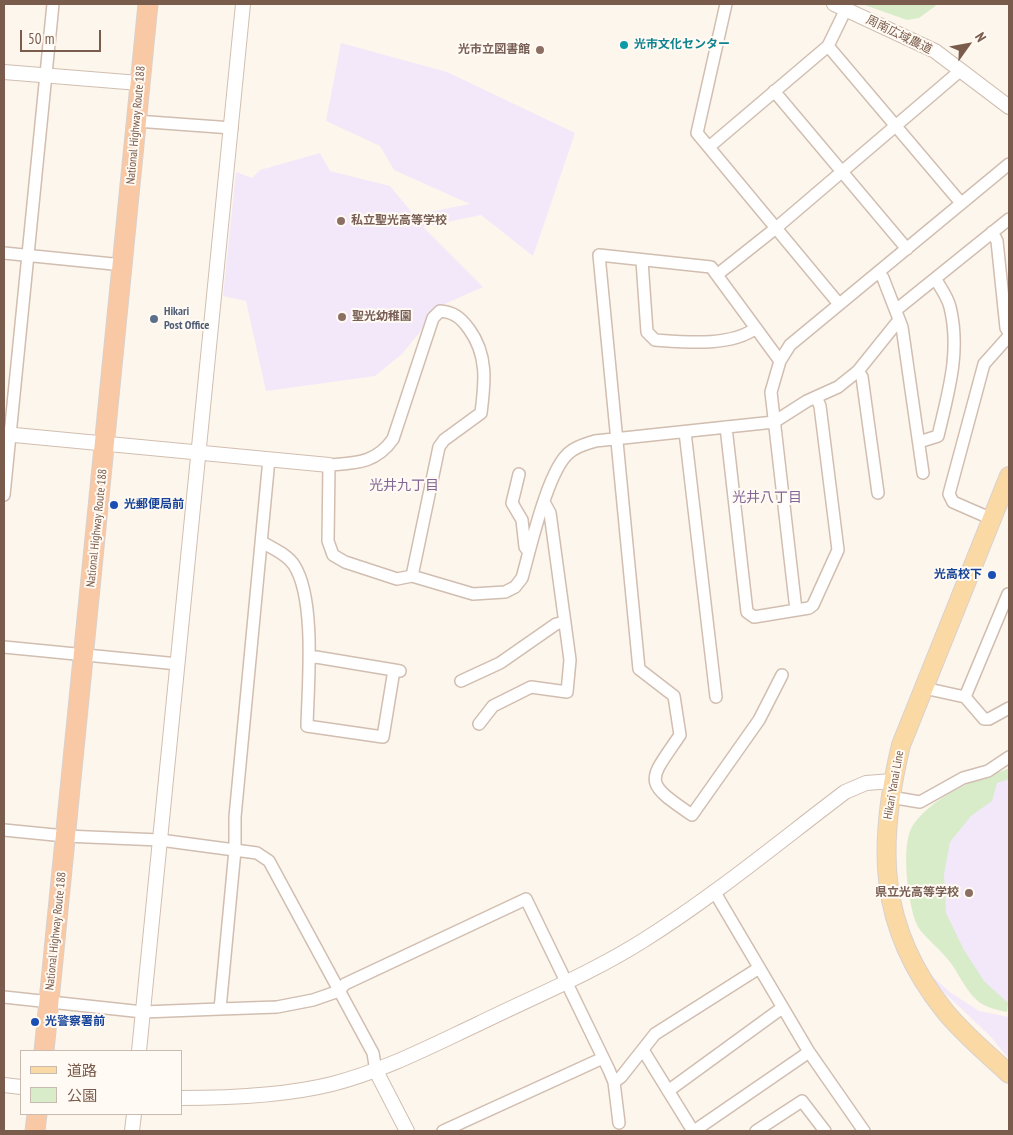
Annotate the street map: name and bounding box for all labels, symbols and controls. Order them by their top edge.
street label: 周南広域農道 [863,13,935,57]
scale bar [22,20,104,52]
north arrow [943,20,993,70]
text: 50 m [28,29,54,48]
text: N [971,29,990,45]
place label: 光市文化センター [634,38,730,52]
marker: 光市文化センター [618,39,630,51]
place label: 光市立図書館 [458,43,530,57]
marker: 光市立図書館 [534,44,546,56]
street label: National Highway Route 188 [124,65,148,185]
place label: 私立聖光高等学校 [351,214,447,228]
marker: 私立聖光高等学校 [335,215,347,227]
place label: Hikari Post Office [164,305,209,333]
place label: 聖光幼稚園 [352,310,412,324]
marker: 聖光幼稚園 [336,311,348,323]
marker: Hikari Post Office [148,313,160,325]
street label: National Highway Route 188 [84,468,110,588]
district label: 光井九丁目 [369,478,439,494]
district label: 光井八丁目 [732,490,802,506]
place label: 光郵便局前 [124,498,184,512]
marker: 光郵便局前 [108,499,120,511]
place label: 光高校下 [934,568,982,582]
marker: 光高校下 [986,569,998,581]
street label: Hikari Yanai Line [881,750,907,820]
street label: National Highway Route 188 [43,871,69,991]
place label: 県立光高等学校 [875,886,959,900]
marker: 県立光高等学校 [963,887,975,899]
place label: 光警察署前 [45,1015,105,1029]
marker: 光警察署前 [29,1016,41,1028]
legend [20,1050,182,1115]
text: 道路 [67,1061,97,1080]
text: 公園 [67,1086,97,1105]

